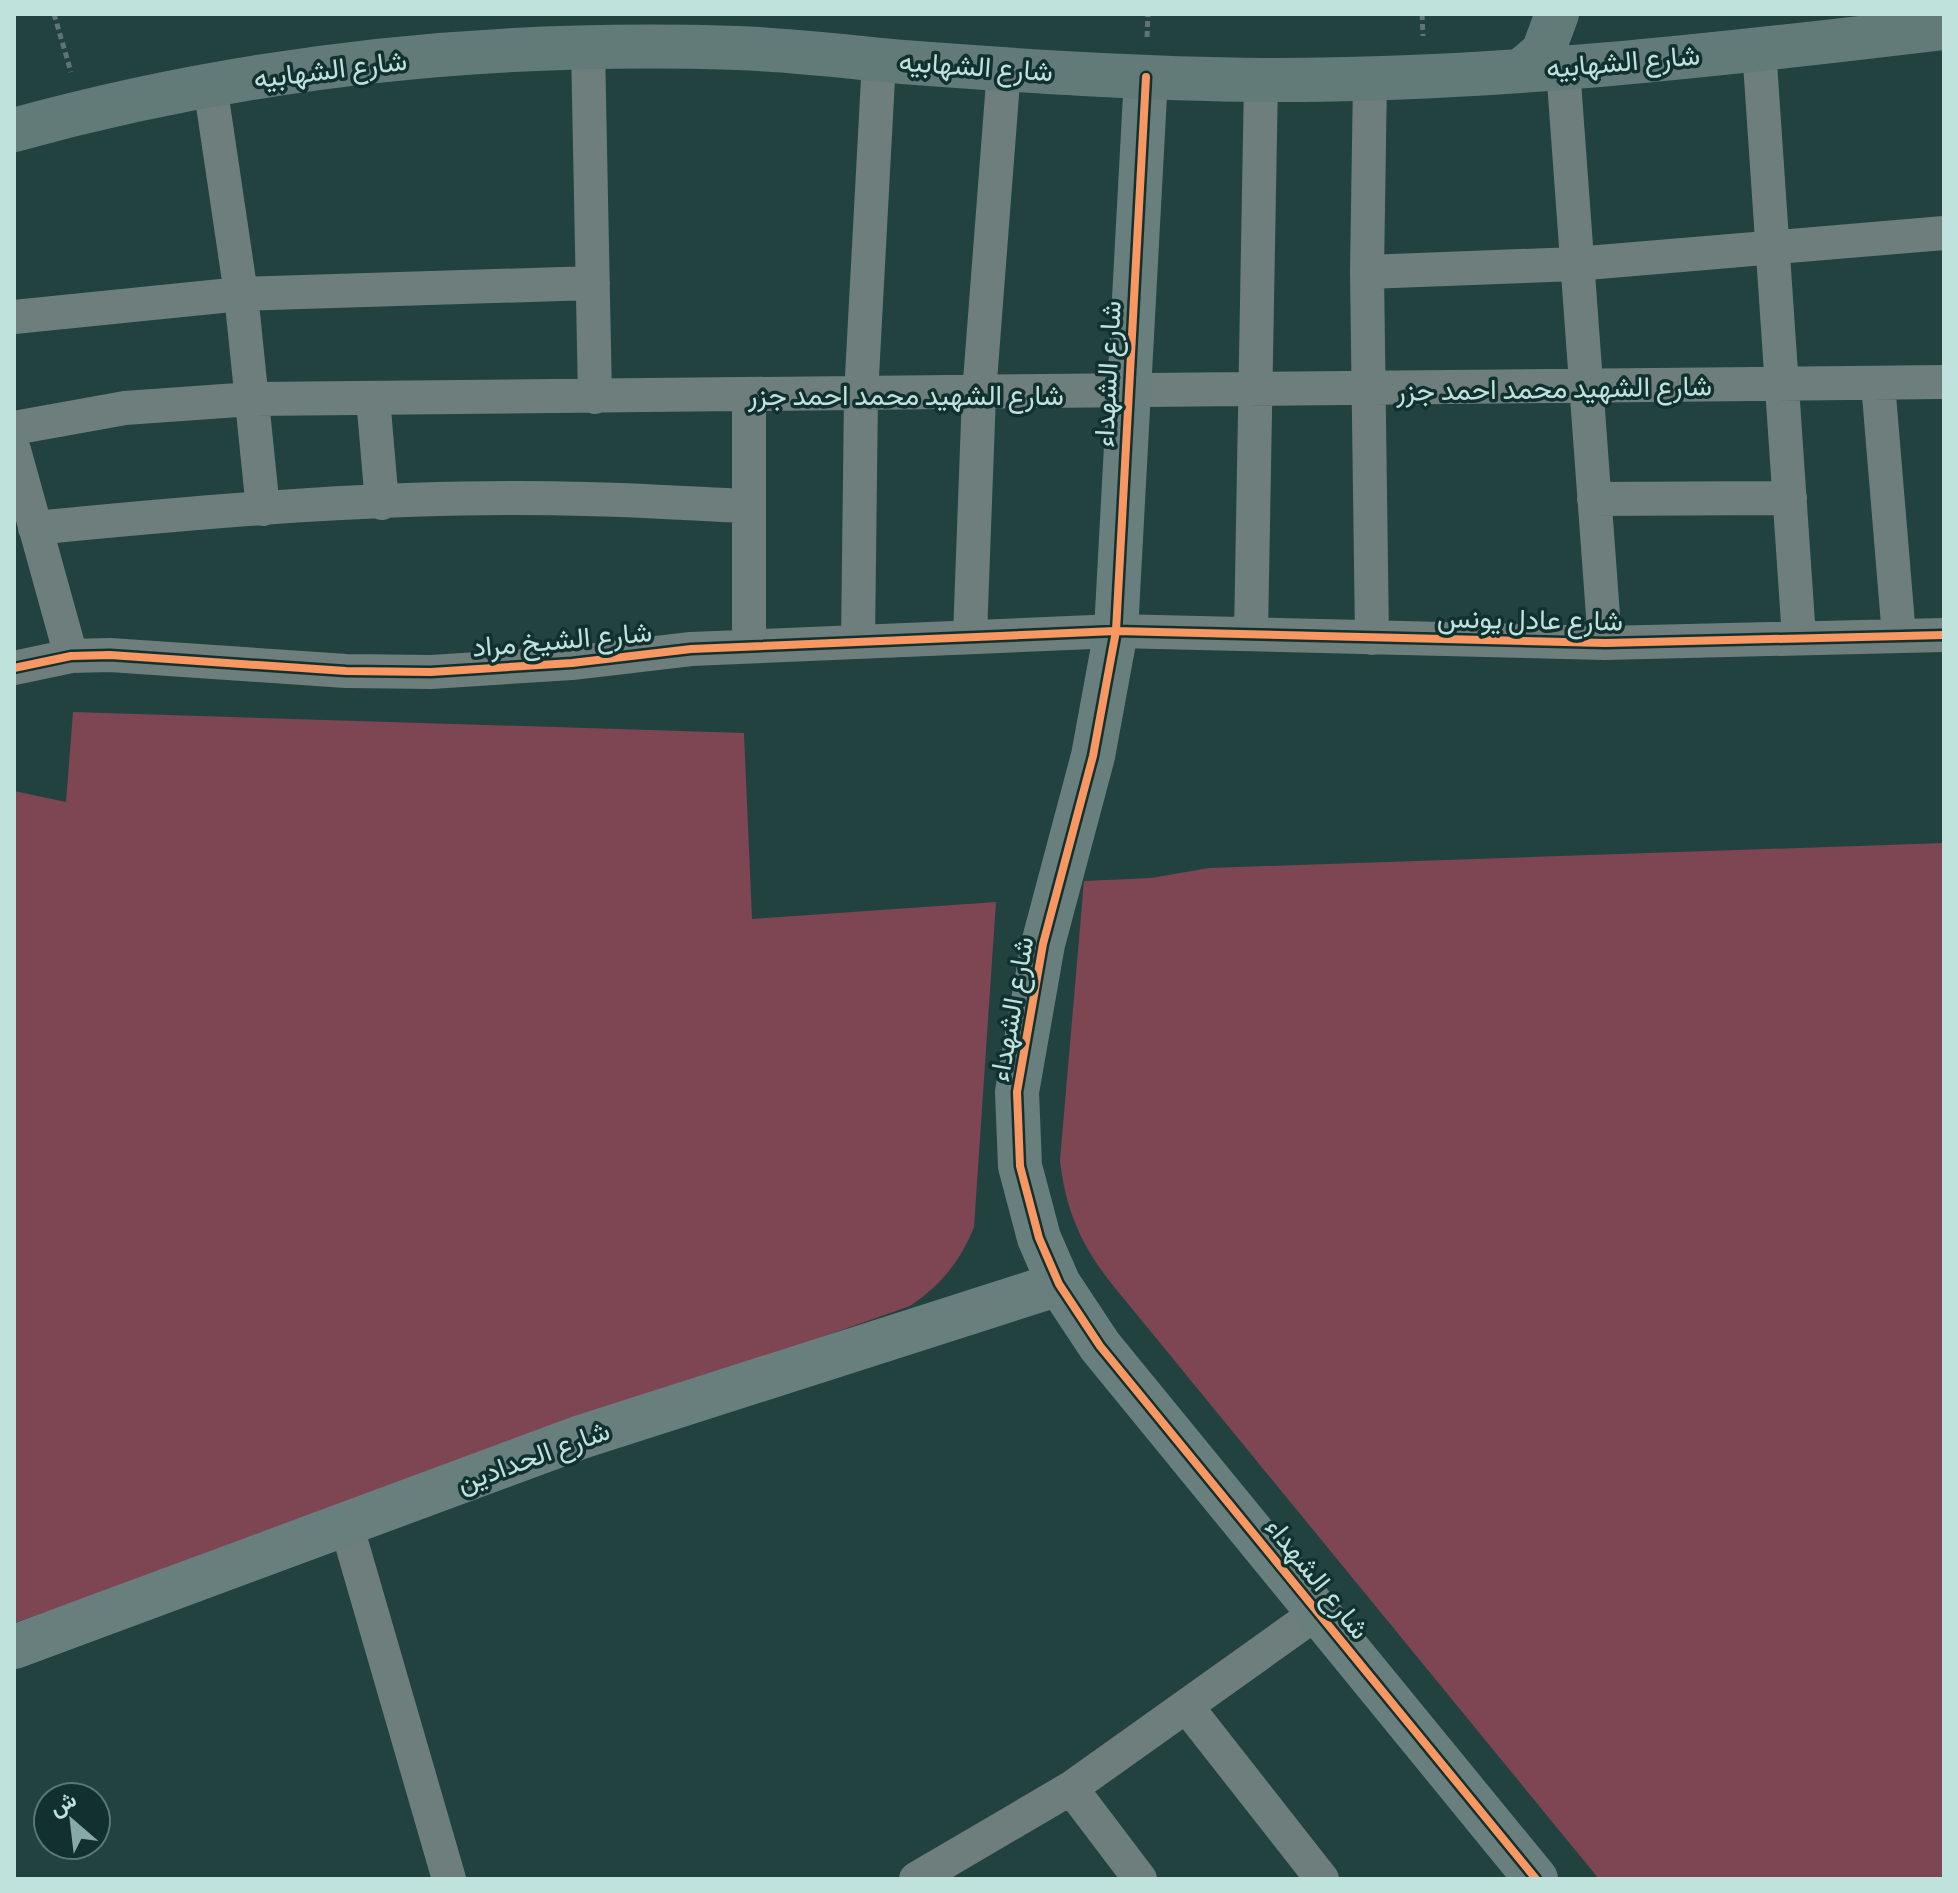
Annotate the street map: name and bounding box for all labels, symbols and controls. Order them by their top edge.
street label: شارع الشهابيه [1544,35,1702,89]
street label: شارع الشهابيه [251,41,409,99]
street label: شارع الشهابيه [898,42,1054,92]
street label: شارع الشهداء [1084,300,1132,448]
street label: شارع الشهيد محمد احمد جزر [1395,366,1712,412]
street label: شارع الشهيد محمد احمد جزر [747,376,1064,416]
street label: شارع عادل يونس [1437,598,1623,642]
street label: شارع الشيخ مراد [470,612,654,668]
street label: شارع الشهداء [980,933,1044,1085]
street label: شارع الحدادين [451,1411,615,1503]
street label: شارع الشهداء [1255,1509,1379,1648]
north arrow [32,1781,112,1861]
text: ش [44,1784,82,1825]

